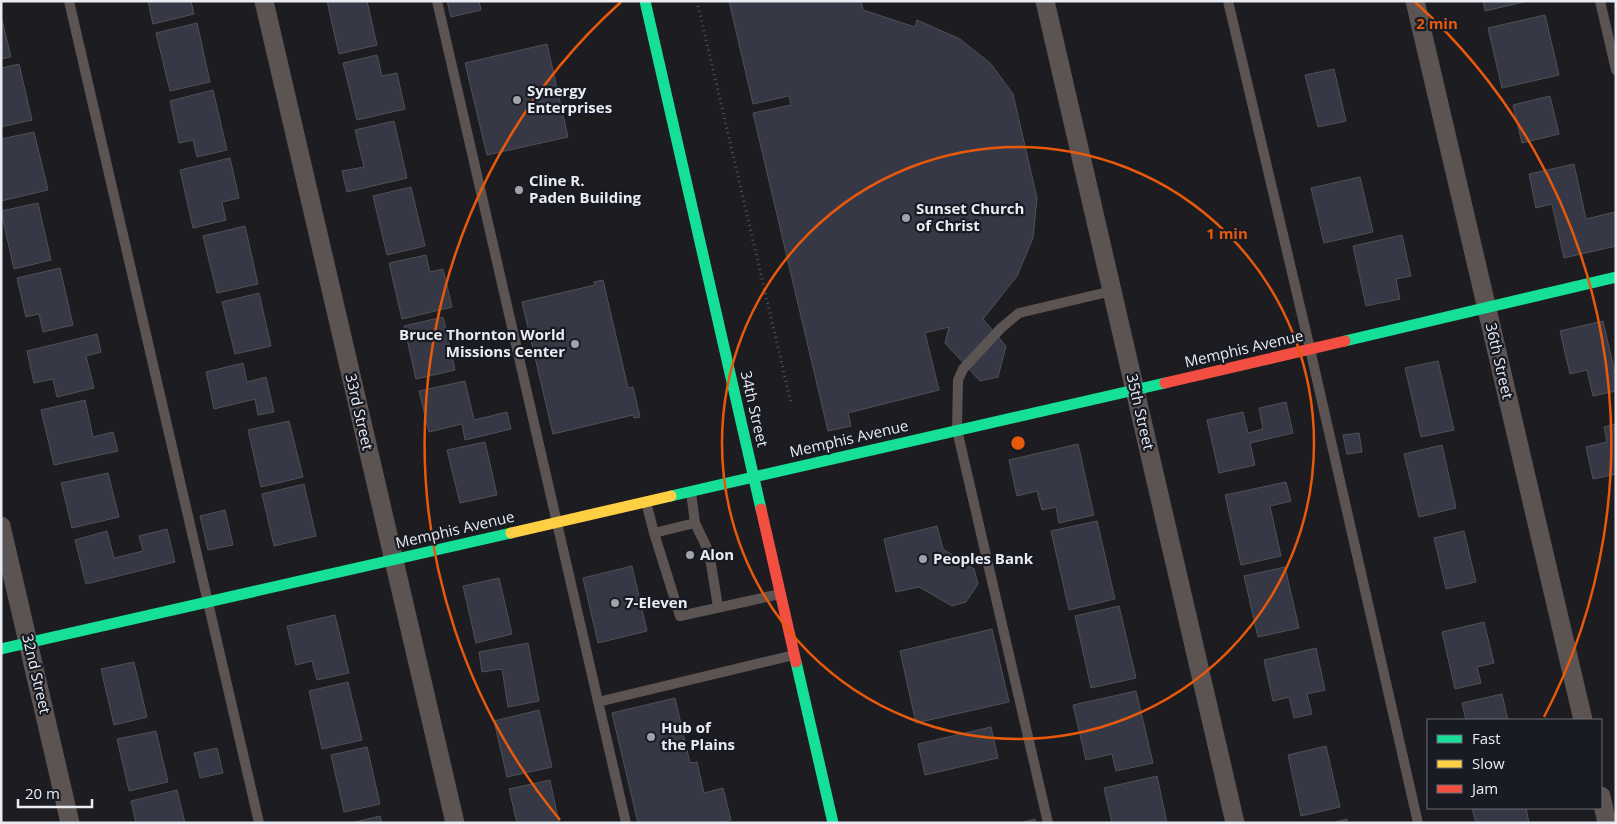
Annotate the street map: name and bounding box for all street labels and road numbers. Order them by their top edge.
street label: 36th Street [1482,321,1518,401]
street label: Memphis Avenue [1182,325,1305,371]
street label: 34th Street [737,369,773,449]
street label: 33rd Street [341,371,379,452]
street label: 35th Street [1123,372,1159,452]
street label: Memphis Avenue [787,415,910,461]
street label: Memphis Avenue [393,506,516,552]
street label: 32nd Street [18,632,56,716]

